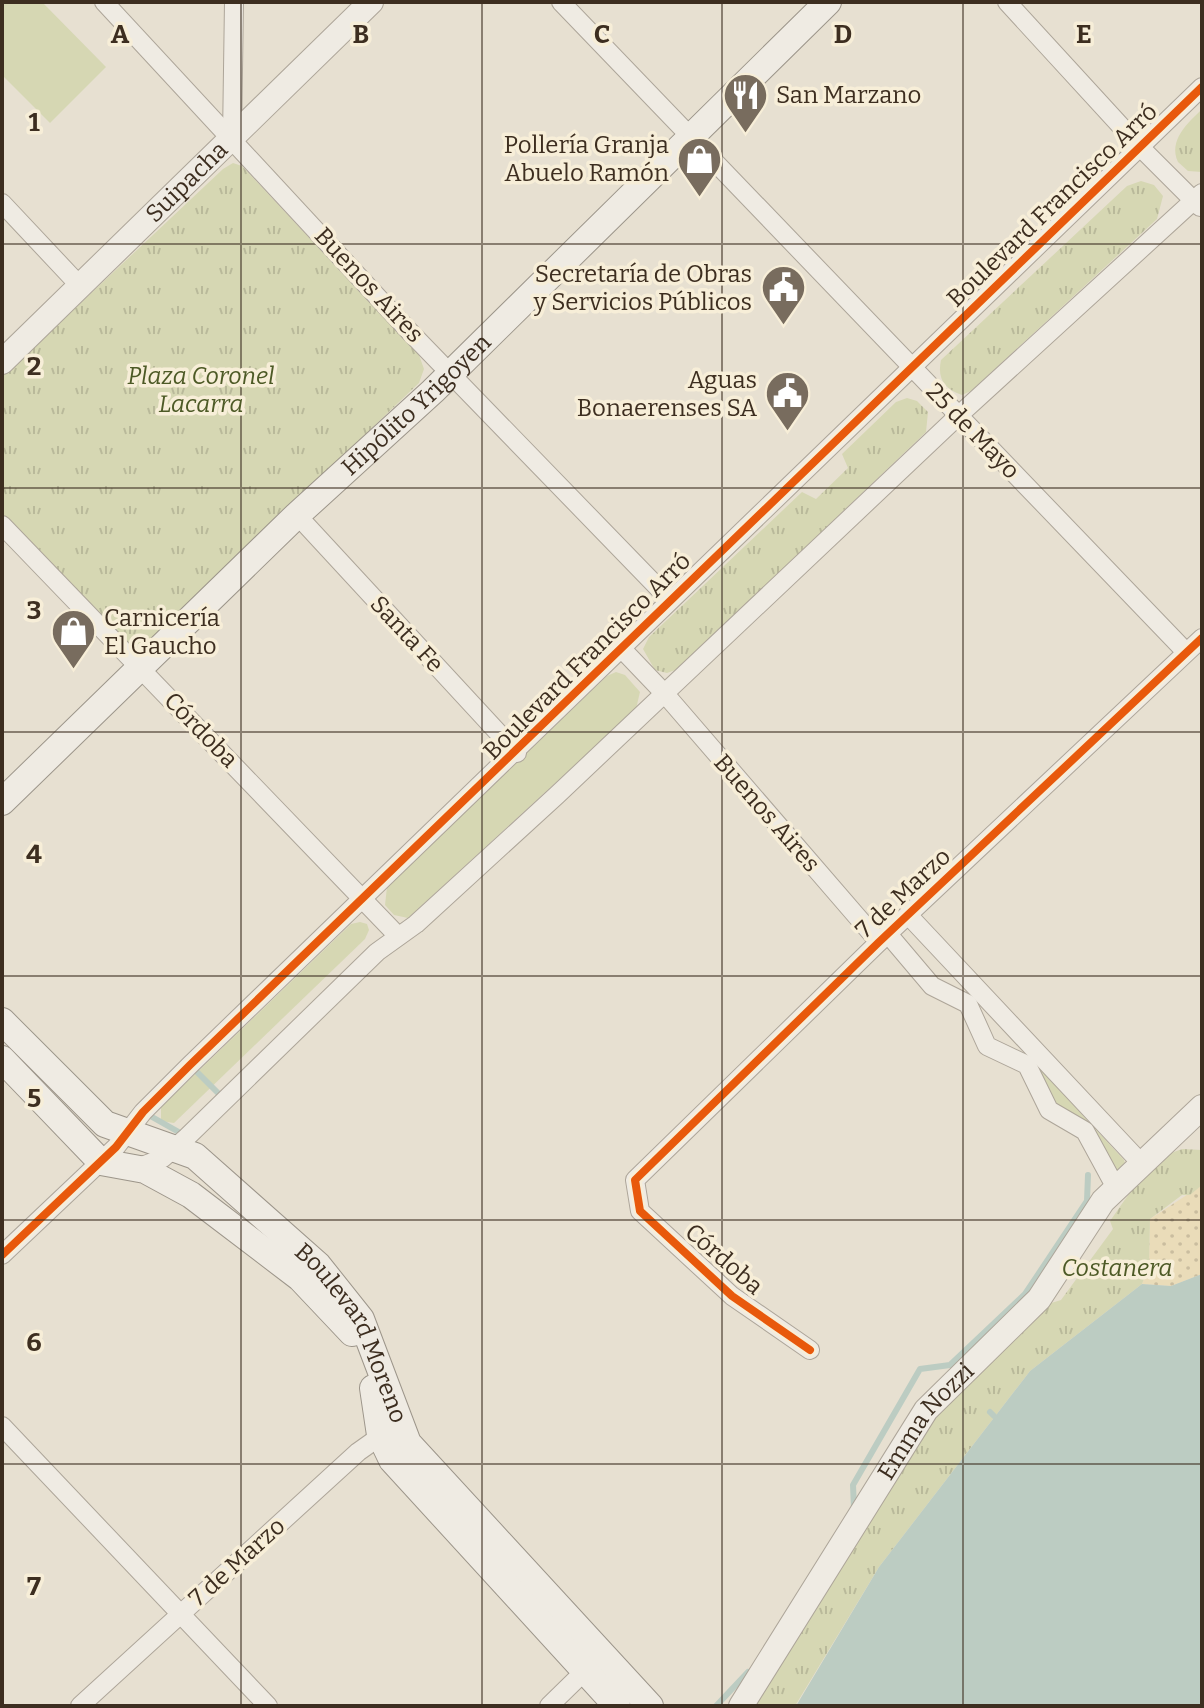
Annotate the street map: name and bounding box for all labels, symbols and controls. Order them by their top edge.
text: A [111,19,130,50]
text: B [353,19,369,50]
text: C [594,19,610,50]
text: D [834,19,852,50]
text: E [1076,19,1092,50]
restaurant icon: San Marzano [721,71,769,134]
place label: San Marzano [776,81,921,109]
street label: Boulevard Francisco Arró [941,97,1163,313]
text: 1 [28,107,40,138]
place label: Pollería Granja Abuelo Ramón [504,131,669,187]
shop icon: Pollería Granja Abuelo Ramón [676,135,724,198]
street label: Suipacha [140,136,233,228]
street label: Buenos Aires [309,222,429,348]
place label: Secretaría de Obras y Servicios Públicos [533,260,752,316]
public building icon: Secretaría de Obras y Servicios Públicos [759,264,807,327]
street label: Hipólito Yrigoyen [336,328,497,481]
text: 2 [27,351,41,382]
park label: Plaza Coronel Lacarra [127,362,275,418]
place label: Aguas Bonaerenses SA [577,366,757,422]
public building icon: Aguas Bonaerenses SA [764,370,812,433]
street label: 25 de Mayo [920,377,1026,485]
street label: Boulevard Francisco Arró [478,547,696,765]
street label: Santa Fe [365,590,449,678]
text: 3 [27,595,41,626]
place label: Carnicería El Gaucho [104,604,220,660]
shop icon: Carnicería El Gaucho [49,608,97,671]
street label: Córdoba [158,687,244,773]
street label: Buenos Aires [708,748,826,878]
text: 4 [26,839,42,870]
street label: 7 de Marzo [850,842,956,944]
text: 5 [27,1083,41,1114]
street label: Córdoba [679,1218,769,1300]
street label: Boulevard Moreno [289,1237,413,1427]
park label: Costanera [1062,1254,1172,1282]
text: 6 [26,1327,42,1358]
street label: Emma Nozzi [872,1357,980,1485]
street label: 7 de Marzo [183,1512,291,1612]
text: 7 [27,1571,41,1602]

